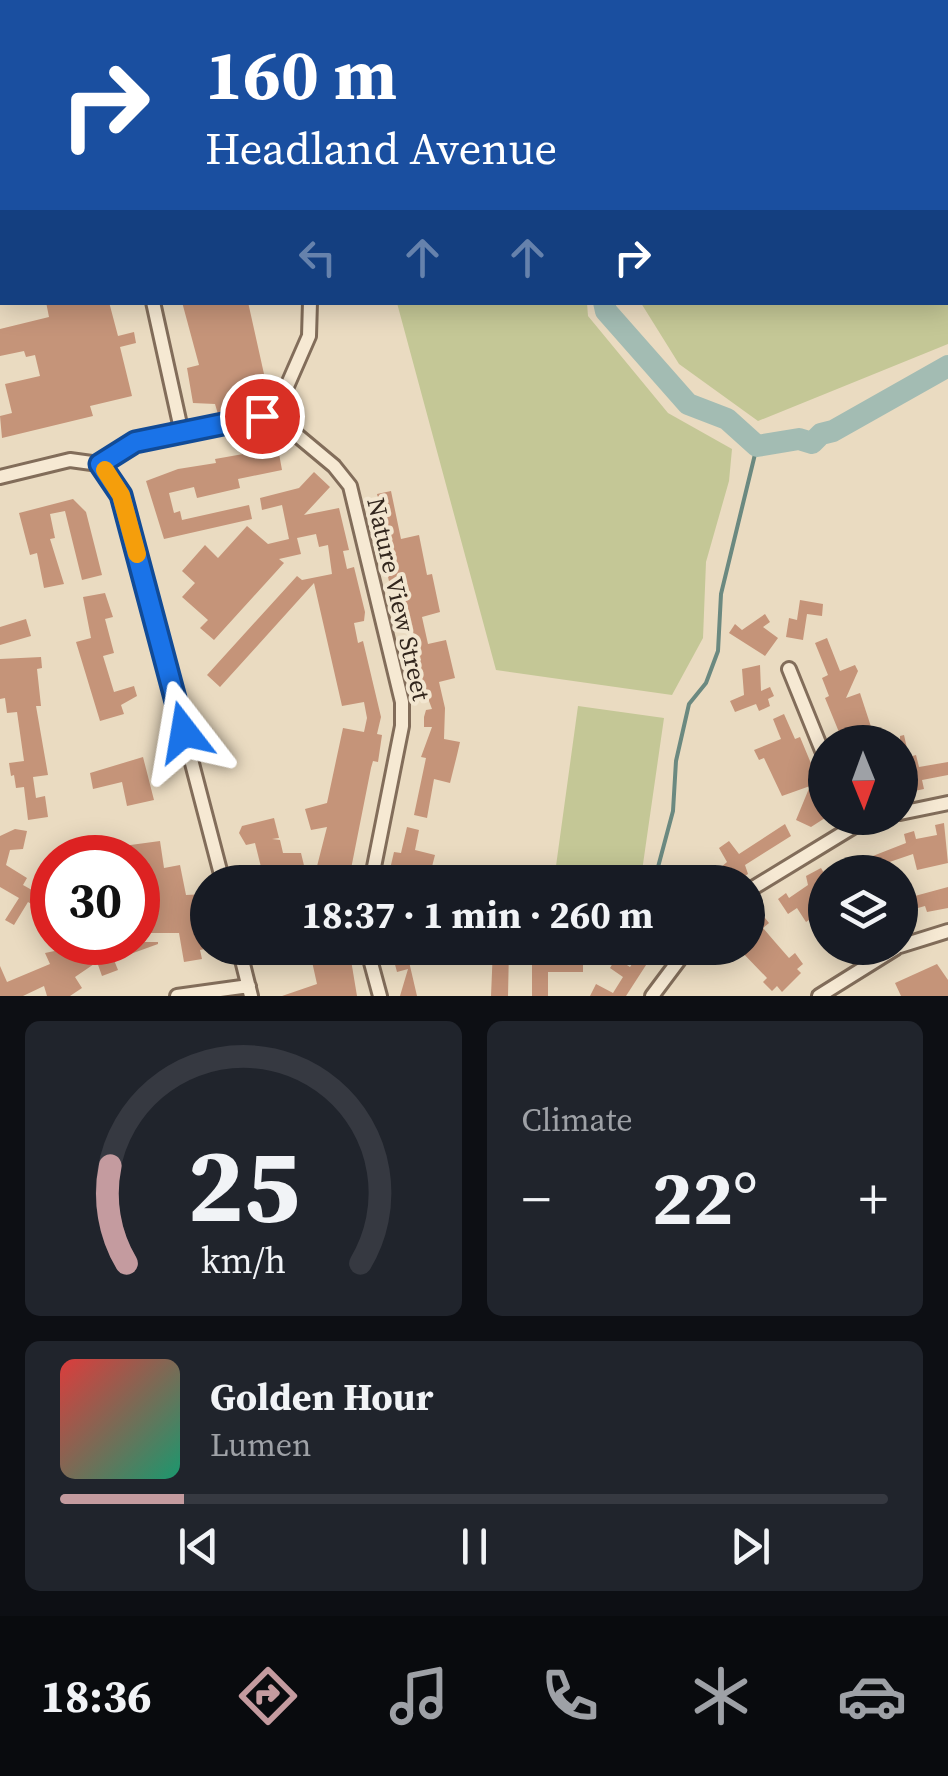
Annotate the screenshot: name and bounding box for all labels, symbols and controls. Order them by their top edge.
text: 160 m [205,26,397,122]
icon: right [40,40,170,170]
text: Headland Avenue [205,117,557,179]
icon: left [290,230,345,285]
icon: ahead [395,230,450,285]
icon: ahead [500,230,555,285]
icon: right [605,230,660,285]
pin [220,374,305,459]
icon: arrive [235,389,290,444]
street label: Nature View Street [359,494,439,705]
position arrow [132,680,236,784]
north arrow [808,725,918,835]
map controls [808,725,918,965]
speed limit sign: 30 [30,835,160,965]
button: layers [808,855,918,965]
text: 18:37 · 1 min · 260 m [301,889,654,941]
text: Climate [522,1098,633,1142]
text: 25 [187,1113,300,1256]
text: 22° [652,1146,758,1249]
text: − [522,1161,551,1236]
text: + [859,1161,888,1236]
text: km/h [201,1236,286,1285]
text: Golden Hour [210,1371,433,1423]
text: Lumen [210,1423,312,1467]
icon: previous [171,1519,226,1574]
icon: pause [447,1519,502,1574]
icon: next [723,1519,778,1574]
icon: directions [233,1661,303,1731]
icon: music [384,1661,454,1731]
icon: phone [535,1661,605,1731]
icon: climate [686,1661,756,1731]
icon: car [837,1661,907,1731]
text: 18:36 [41,1665,152,1727]

